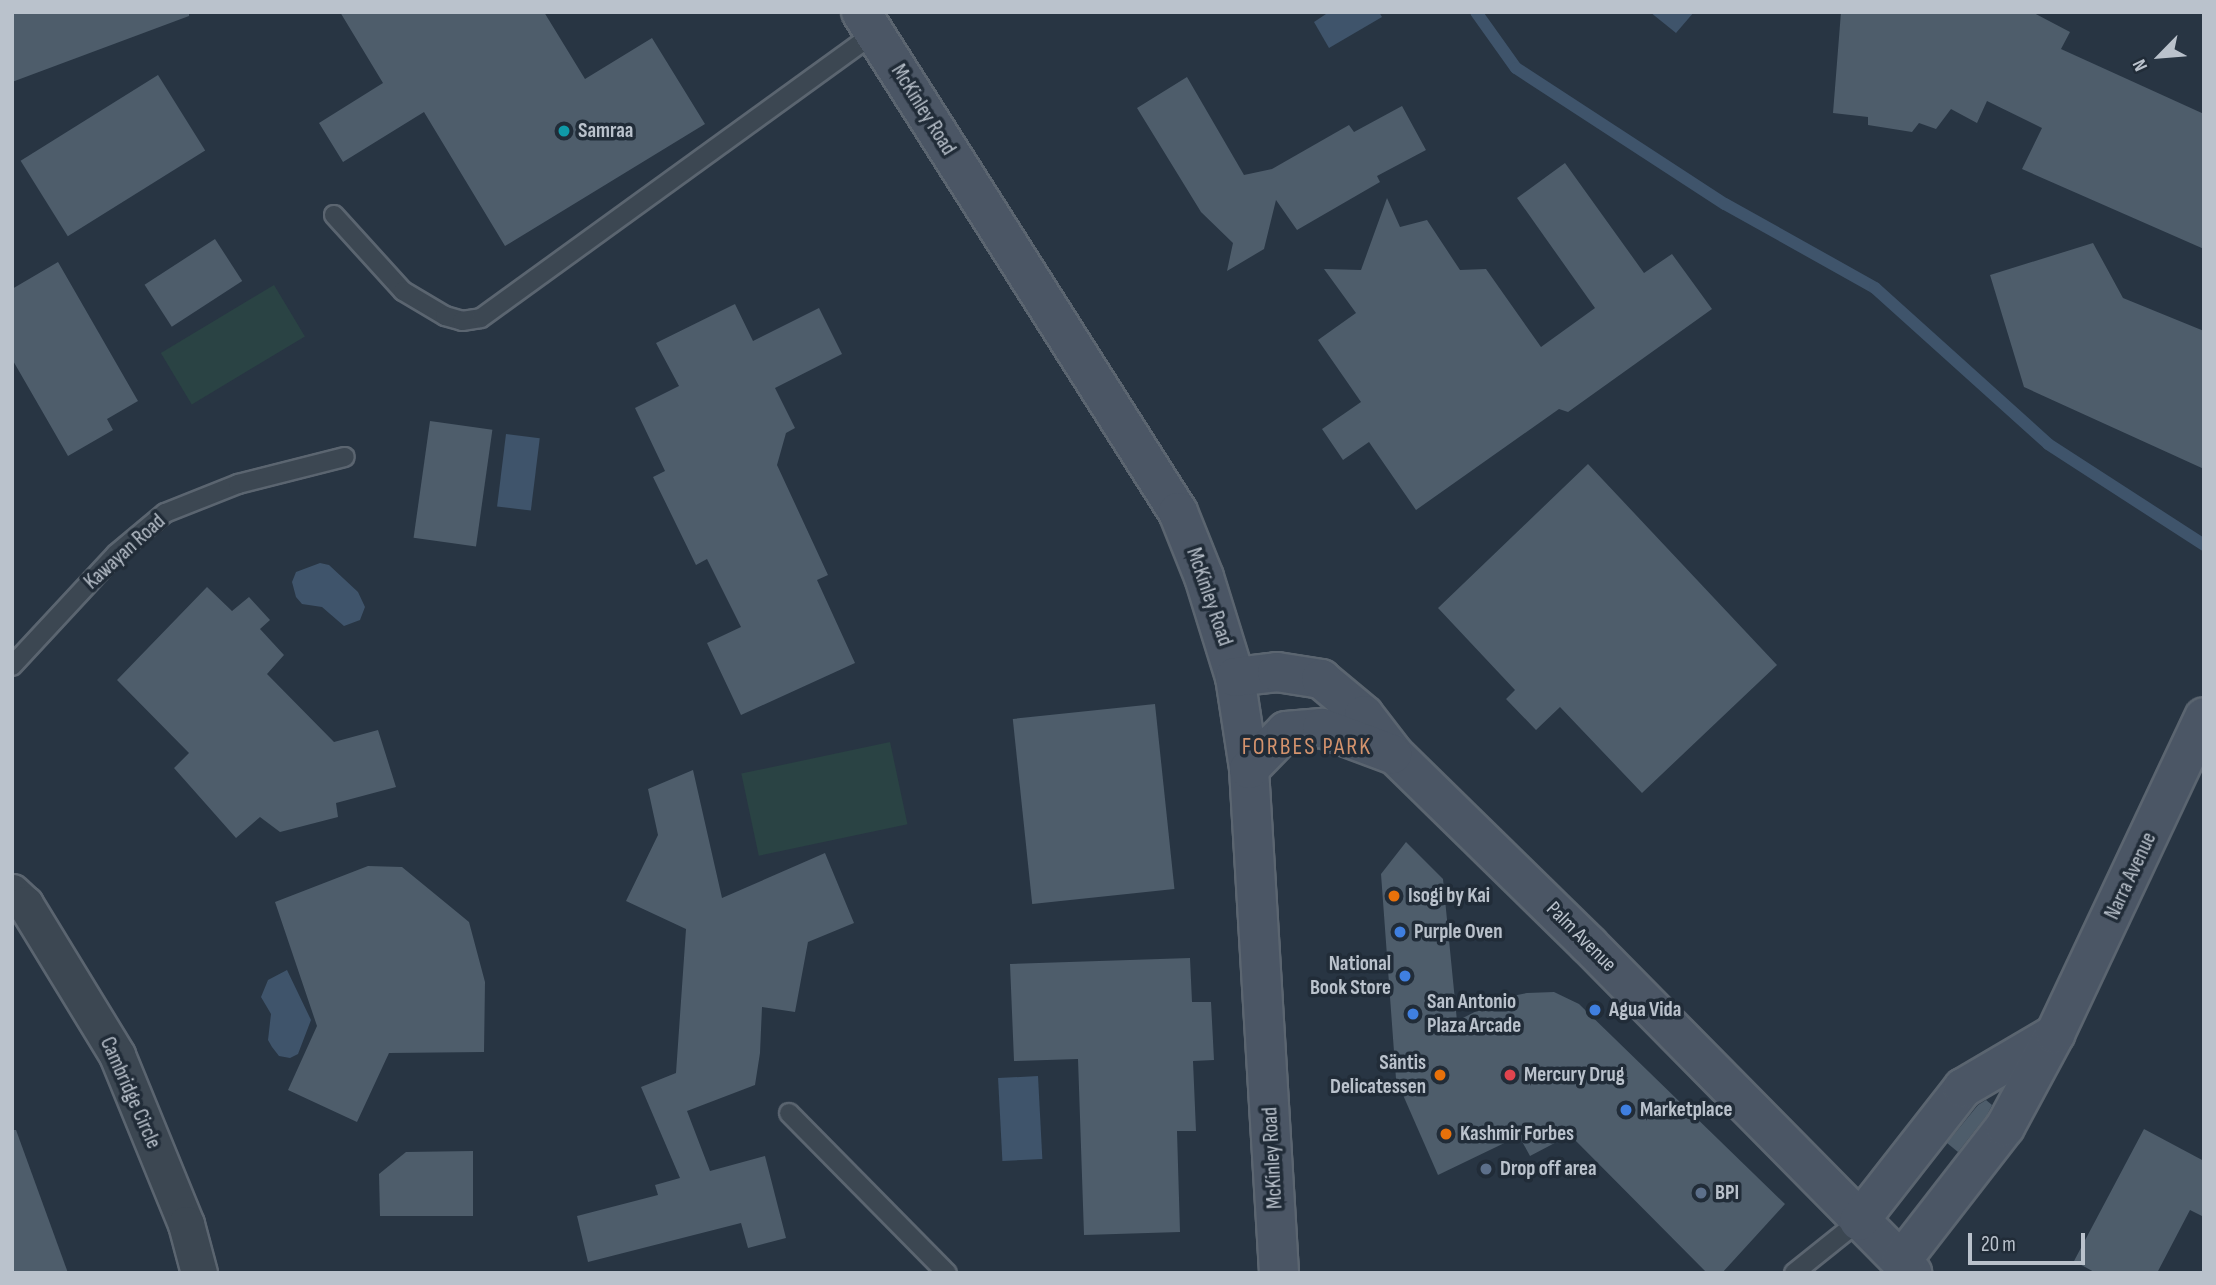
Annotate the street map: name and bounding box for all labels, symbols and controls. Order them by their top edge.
north arrow [2125,21,2195,91]
text: N [2128,56,2153,75]
street label: McKinley Road [885,60,961,160]
place label: Samraa [578,118,633,144]
marker: Samraa [556,123,572,139]
street label: Kawayan Road [79,509,171,595]
street label: McKinley Road [1180,545,1238,649]
district label: FORBES PARK [1243,733,1371,761]
street label: Narra Avenue [2100,828,2162,924]
place label: Isogi by Kai [1408,883,1490,909]
marker: Isogi by Kai [1386,888,1402,904]
street label: Palm Avenue [1541,897,1621,977]
place label: Purple Oven [1414,919,1503,945]
marker: Purple Oven [1392,924,1408,940]
place label: National Book Store [1310,951,1391,1001]
marker: National Book Store [1397,968,1413,984]
place label: San Antonio Plaza Arcade [1427,989,1521,1039]
place label: Agua Vida [1609,997,1681,1023]
marker: Agua Vida [1587,1002,1603,1018]
marker: San Antonio Plaza Arcade [1405,1006,1421,1022]
street label: Cambridge Circle [94,1033,166,1153]
place label: Säntis Delicatessen [1330,1050,1426,1100]
place label: Mercury Drug [1524,1062,1625,1088]
marker: Säntis Delicatessen [1432,1067,1448,1083]
marker: Mercury Drug [1502,1067,1518,1083]
place label: Marketplace [1640,1097,1732,1123]
marker: Marketplace [1618,1102,1634,1118]
street label: McKinley Road [1258,1106,1288,1210]
place label: Kashmir Forbes [1460,1121,1574,1147]
marker: Kashmir Forbes [1438,1126,1454,1142]
place label: Drop off area [1500,1156,1597,1182]
marker: Drop off area [1478,1161,1494,1177]
place label: BPI [1715,1180,1739,1206]
marker: BPI [1693,1185,1709,1201]
scale bar [1971,1218,2088,1262]
text: 20 m [1981,1232,2016,1257]

